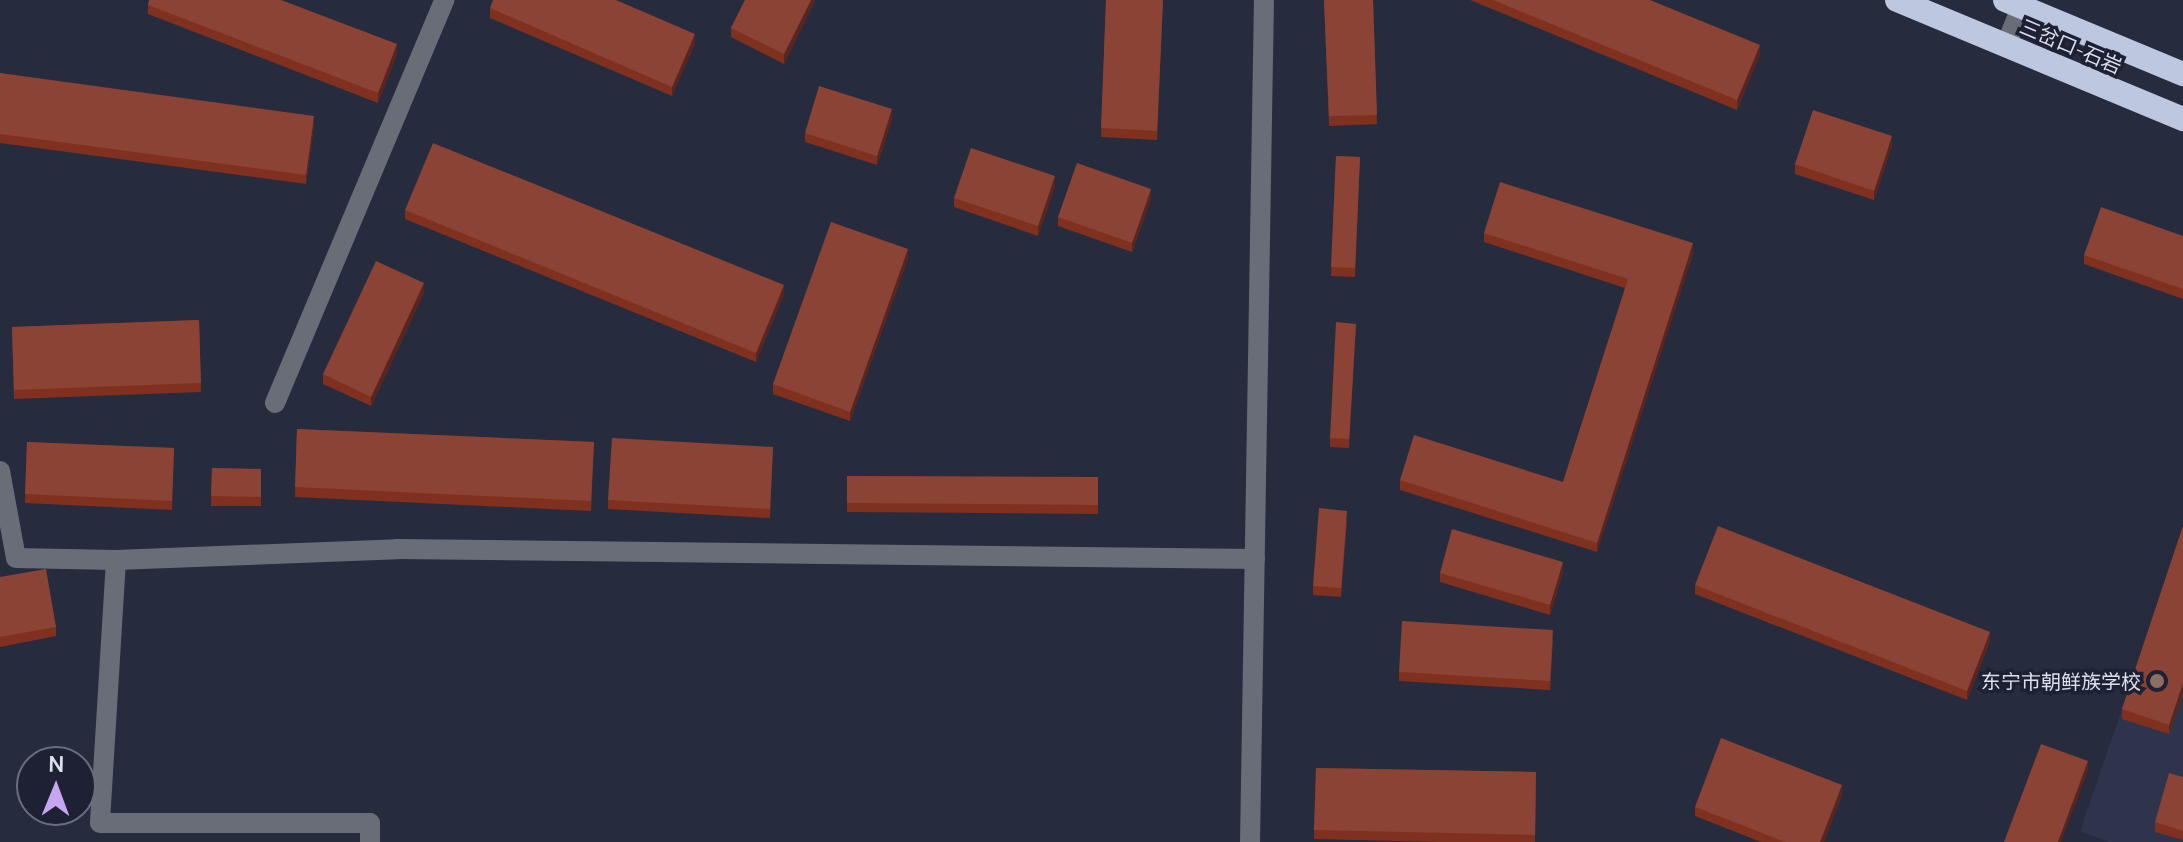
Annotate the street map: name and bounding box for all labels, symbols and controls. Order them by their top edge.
street label: 三岔口-石岩 [2016,14,2126,78]
place label: 东宁市朝鲜族学校 [1981,669,2141,693]
marker: 东宁市朝鲜族学校 [2148,672,2166,690]
north arrow [16,746,96,826]
text: N [48,749,65,779]

